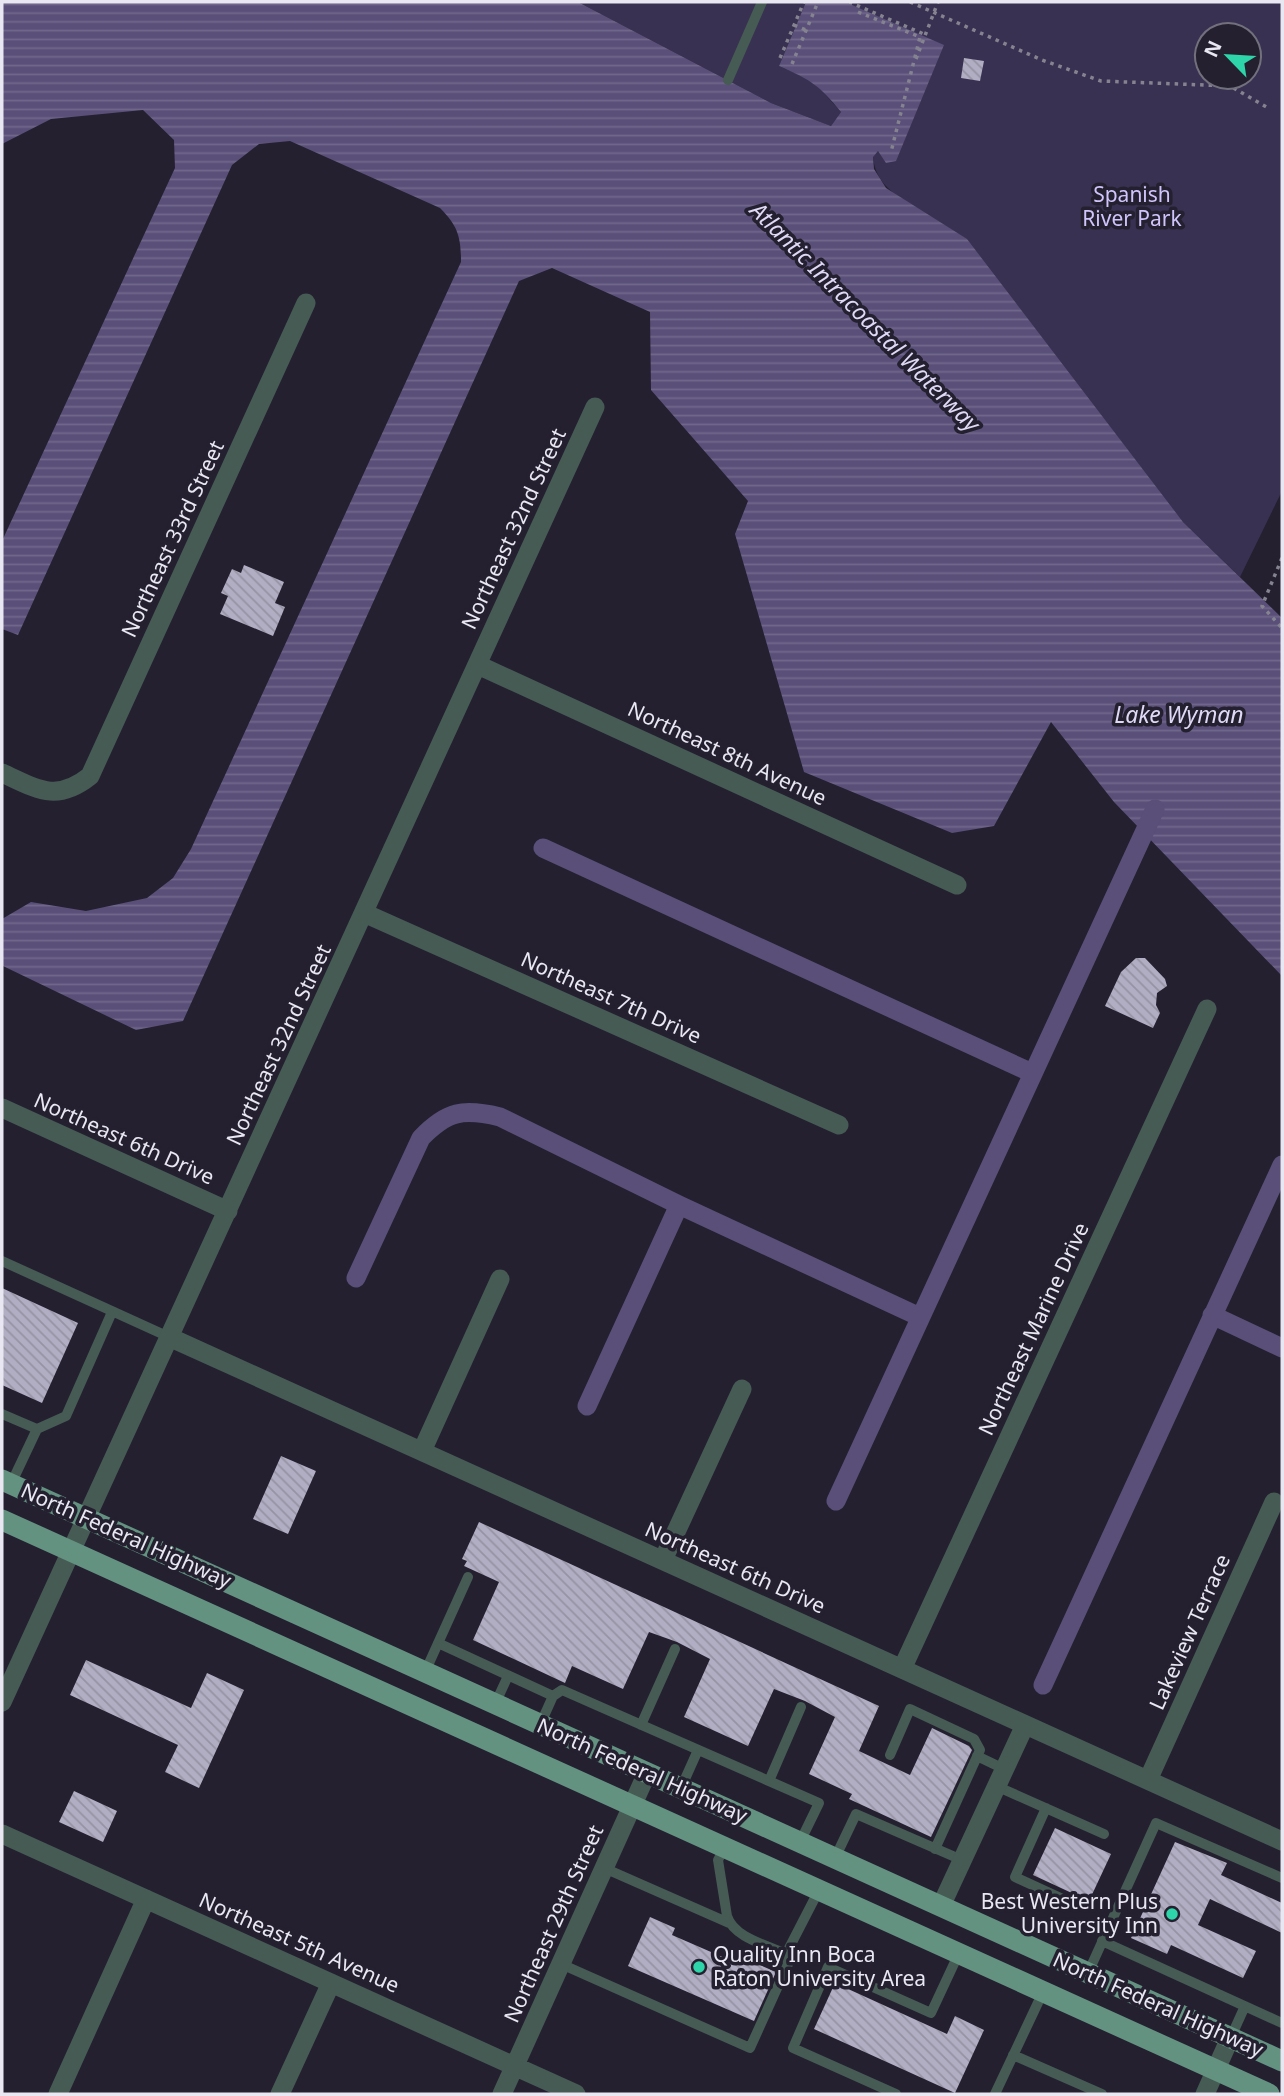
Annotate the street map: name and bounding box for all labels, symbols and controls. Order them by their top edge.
north arrow [1193,21,1263,91]
text: N [1198,36,1228,61]
park label: Spanish River Park [1082,180,1183,232]
water label: Atlantic Intracoastal Waterway [742,193,989,439]
street label: Northeast 32nd Street [454,423,572,634]
street label: Northeast 33rd Street [114,435,230,641]
street label: Northeast 8th Avenue [623,695,831,812]
water label: Lake Wyman [1114,698,1244,730]
street label: Northeast 32nd Street [219,939,337,1150]
street label: Northeast 7th Drive [517,945,706,1049]
street label: Northeast 6th Drive [30,1086,219,1190]
street label: Northeast Marine Drive [971,1218,1095,1440]
street label: North Federal Highway [17,1476,236,1594]
street label: Northeast 6th Drive [641,1515,830,1619]
street label: Lakeview Terrace [1142,1549,1236,1714]
street label: North Federal Highway [533,1711,752,1829]
street label: Northeast 29th Street [497,1820,609,2027]
street label: Northeast 5th Avenue [195,1885,404,1999]
place label: Best Western Plus University Inn [981,1887,1158,1939]
marker: Best Western Plus University Inn [1164,1906,1180,1922]
place label: Quality Inn Boca Raton University Area [713,1940,926,1992]
street label: North Federal Highway [1049,1945,1268,2063]
marker: Quality Inn Boca Raton University Area [691,1959,707,1975]

